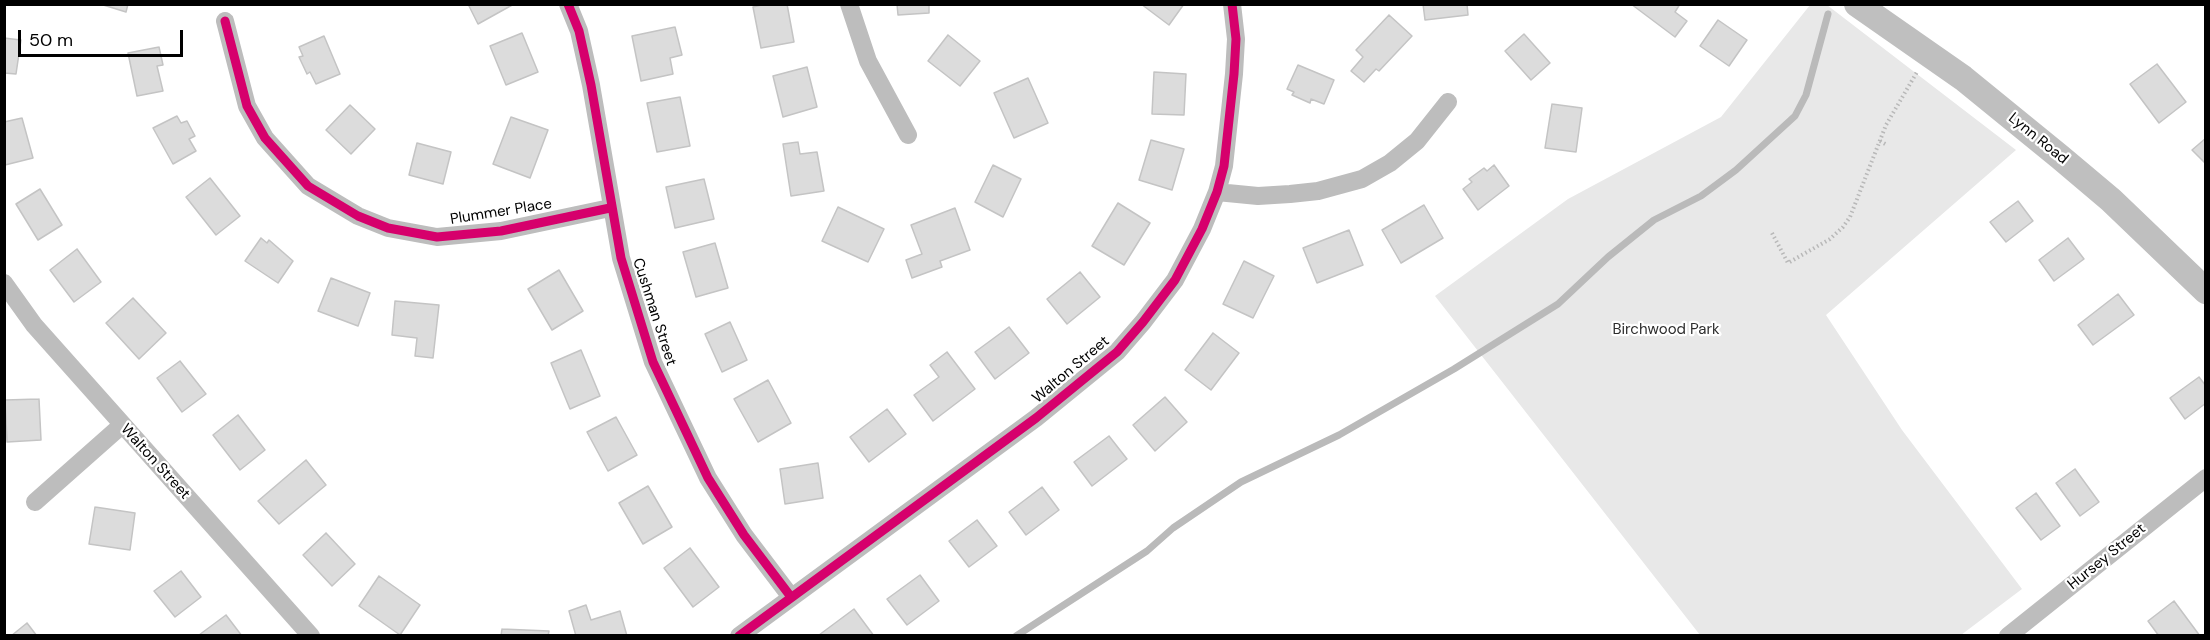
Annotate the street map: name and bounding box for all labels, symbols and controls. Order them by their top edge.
scale bar [21,18,186,56]
text: 50 m [29,28,73,52]
street label: Lynn Road [2005,110,2071,168]
street label: Plummer Place [449,195,553,229]
street label: Cushman Street [628,256,680,368]
park label: Birchwood Park [1612,321,1720,339]
street label: Walton Street [1029,333,1113,407]
street label: Walton Street [117,421,193,503]
street label: Hursey Street [2064,520,2150,594]

